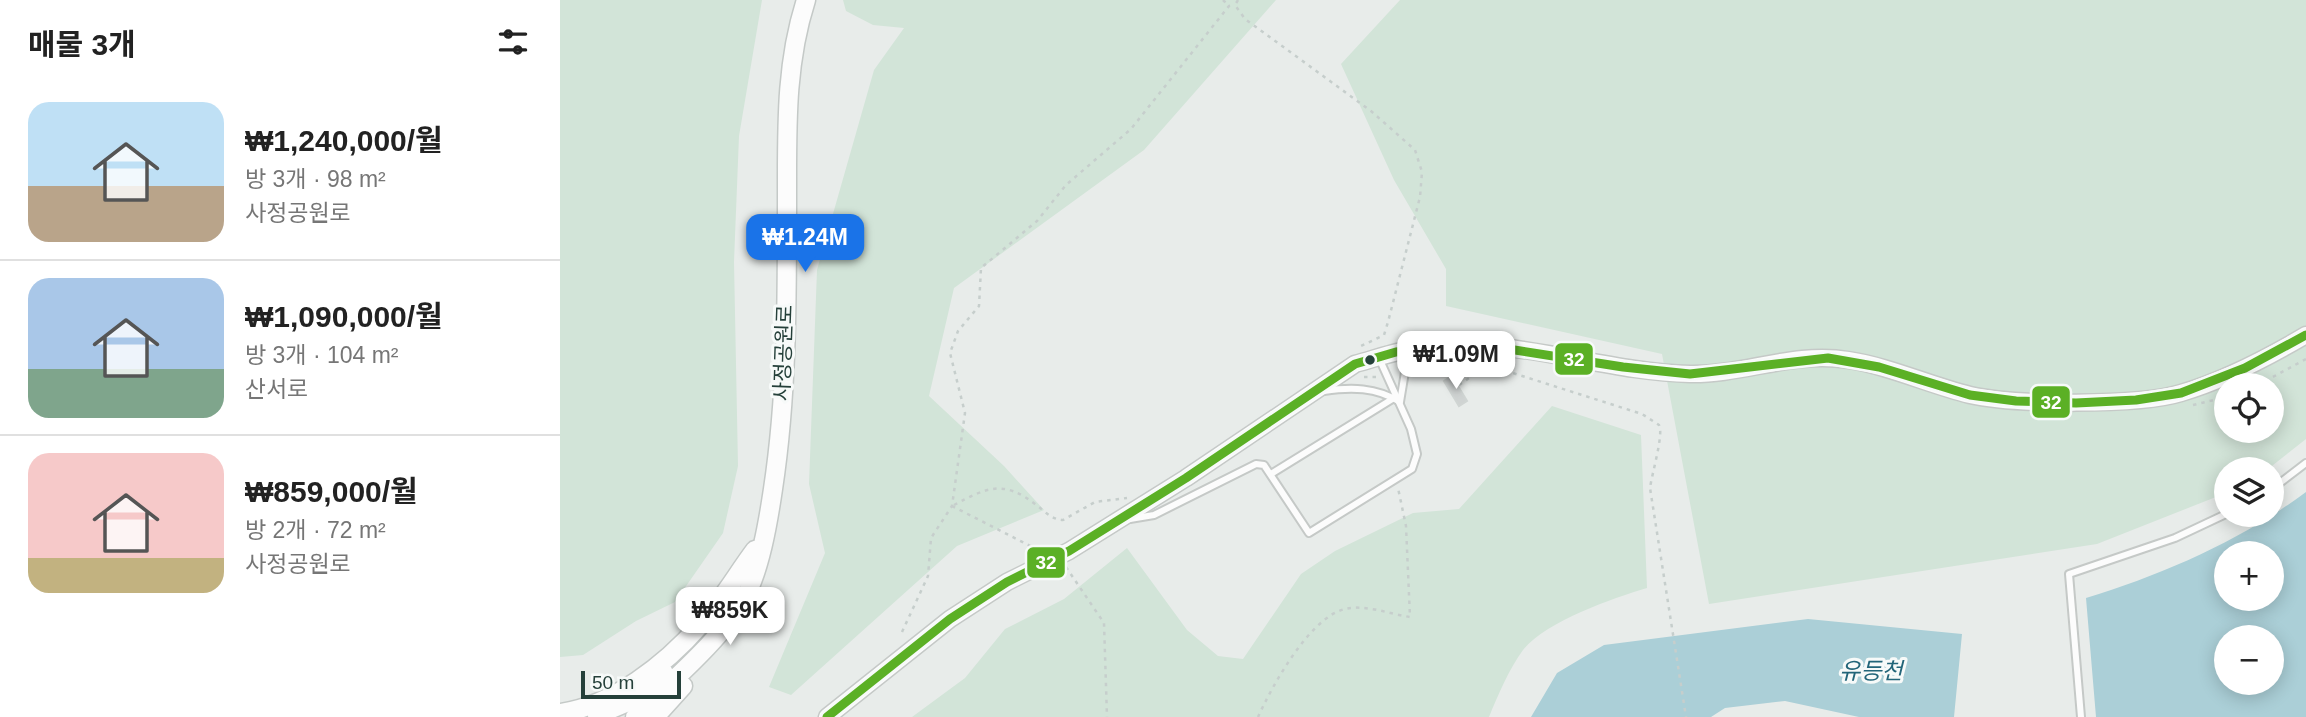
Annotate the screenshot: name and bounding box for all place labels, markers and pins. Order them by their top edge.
pin: ₩1.24M [748,215,862,274]
pin: ₩1.09M [1399,332,1513,391]
unlabelled marker [1363,353,1377,367]
pin: ₩859K [681,588,779,647]

